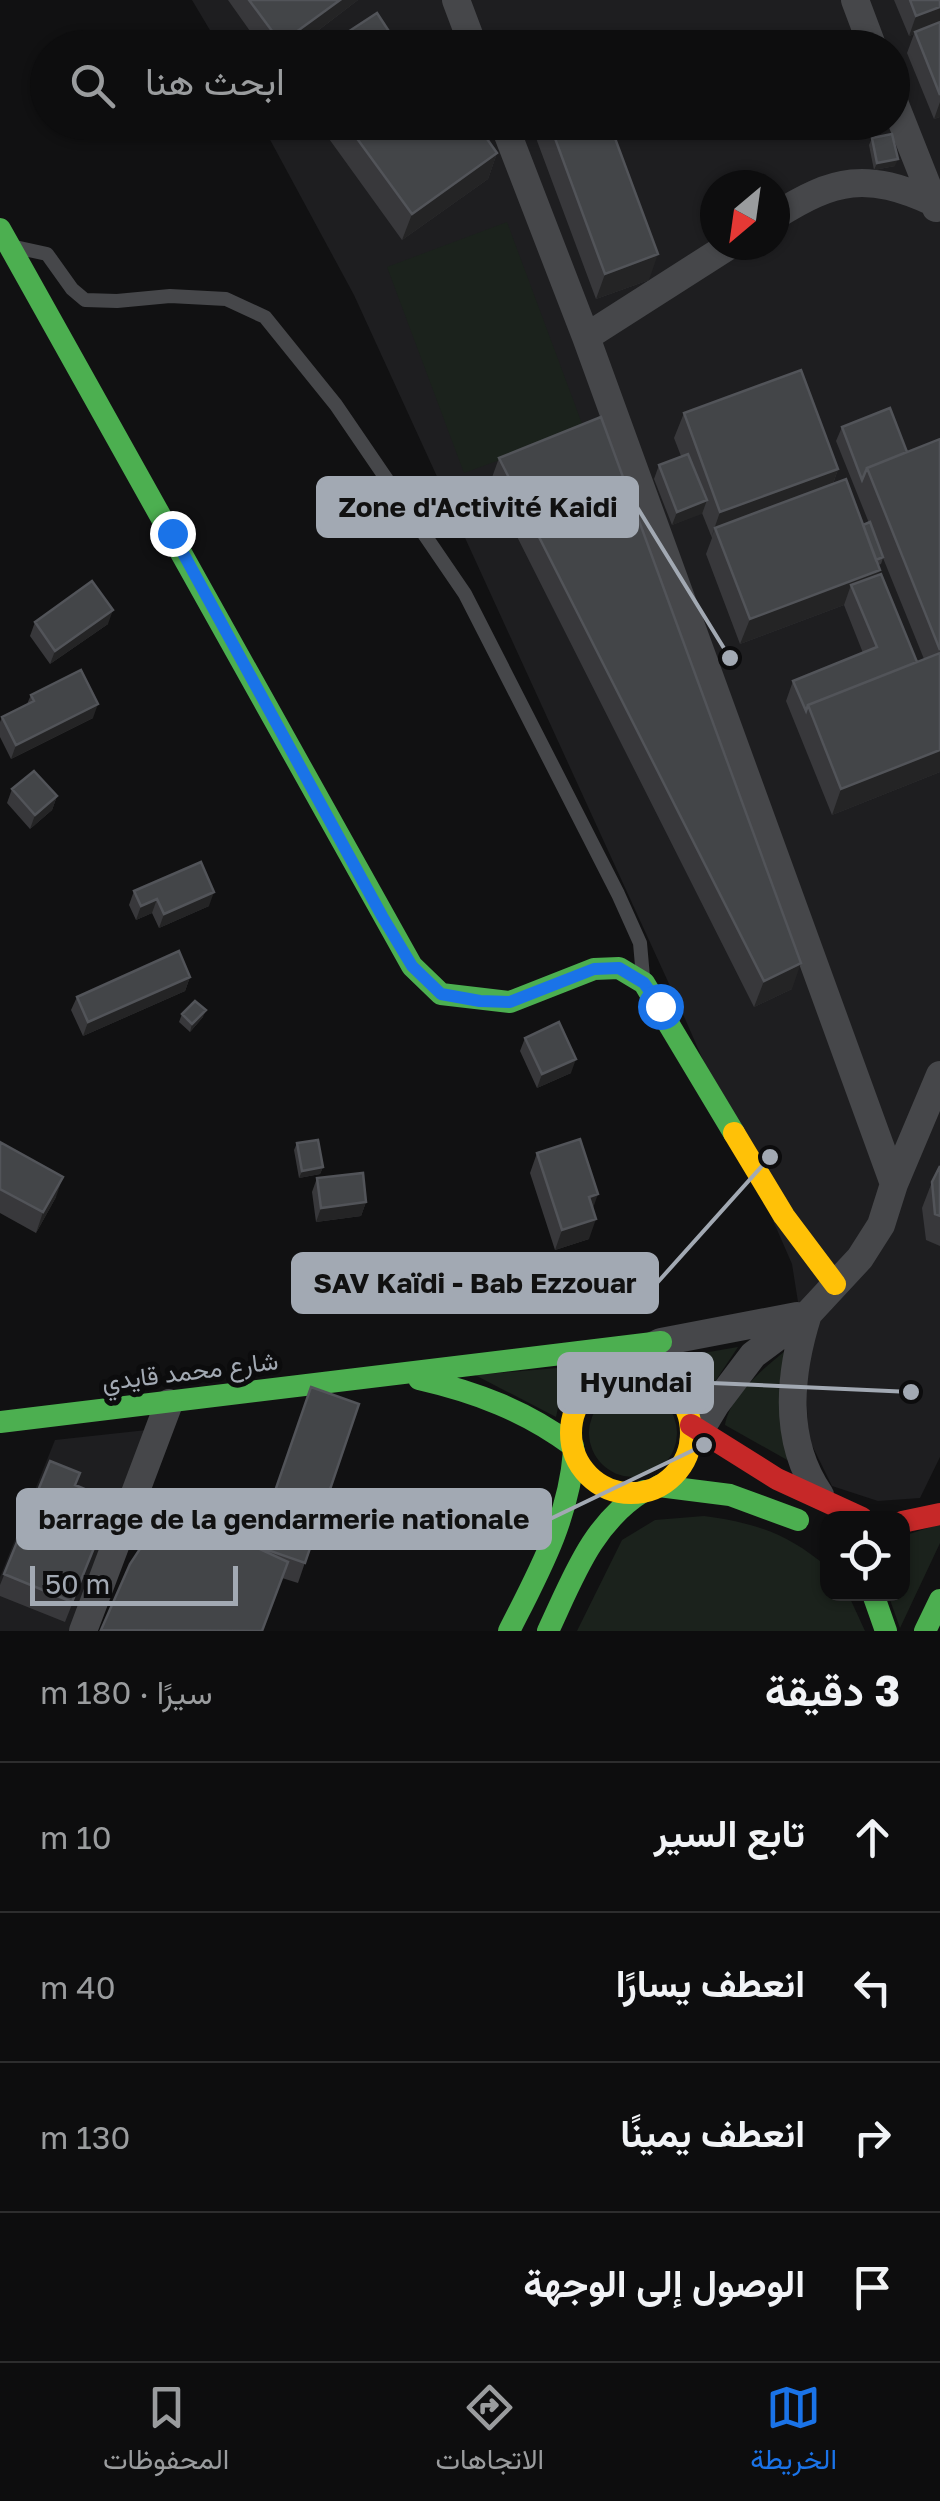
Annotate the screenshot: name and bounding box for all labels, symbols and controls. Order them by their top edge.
search box [30,30,910,140]
icon: search [65,58,120,113]
text: ابحث هنا [145,58,285,103]
north arrow [700,170,790,260]
callout: Zone d'Activité Kaidi [318,478,637,536]
text: Zone d'Activité Kaidi [338,490,618,523]
route end [150,511,196,557]
route start [638,984,684,1030]
callout: SAV Kaïdi - Bab Ezzouar [293,1254,657,1312]
text: SAV Kaïdi - Bab Ezzouar [313,1266,637,1299]
street label: شارع محمد قايدي [100,1344,281,1403]
callout: Hyundai [559,1354,712,1412]
text: Hyundai [580,1365,692,1398]
callout: barrage de la gendarmerie nationale [18,1490,550,1548]
text: barrage de la gendarmerie nationale [38,1502,530,1535]
map controls [820,1511,910,1601]
button: locate [820,1511,910,1601]
scale bar [30,1561,238,1606]
text: 50 m [45,1567,110,1600]
text: 3 دقيقة [765,1665,900,1715]
text: سيرًا · 180 m [40,1673,212,1711]
text: تابع السير [654,1810,805,1855]
icon: ahead [845,1810,900,1865]
text: 10 m [40,1818,112,1856]
text: انعطف يسارًا [616,1960,805,2005]
icon: left [845,1960,900,2015]
text: 40 m [40,1968,116,2006]
text: انعطف يمينًا [620,2110,805,2155]
icon: right [845,2110,900,2165]
text: 130 m [40,2118,130,2156]
text: الوصول إلى الوجهة [523,2260,805,2305]
icon: arrive [845,2260,900,2315]
tab: المحفوظات [103,2380,229,2484]
tab: الاتجاهات [435,2380,544,2484]
tab: الخريطة [750,2380,837,2484]

